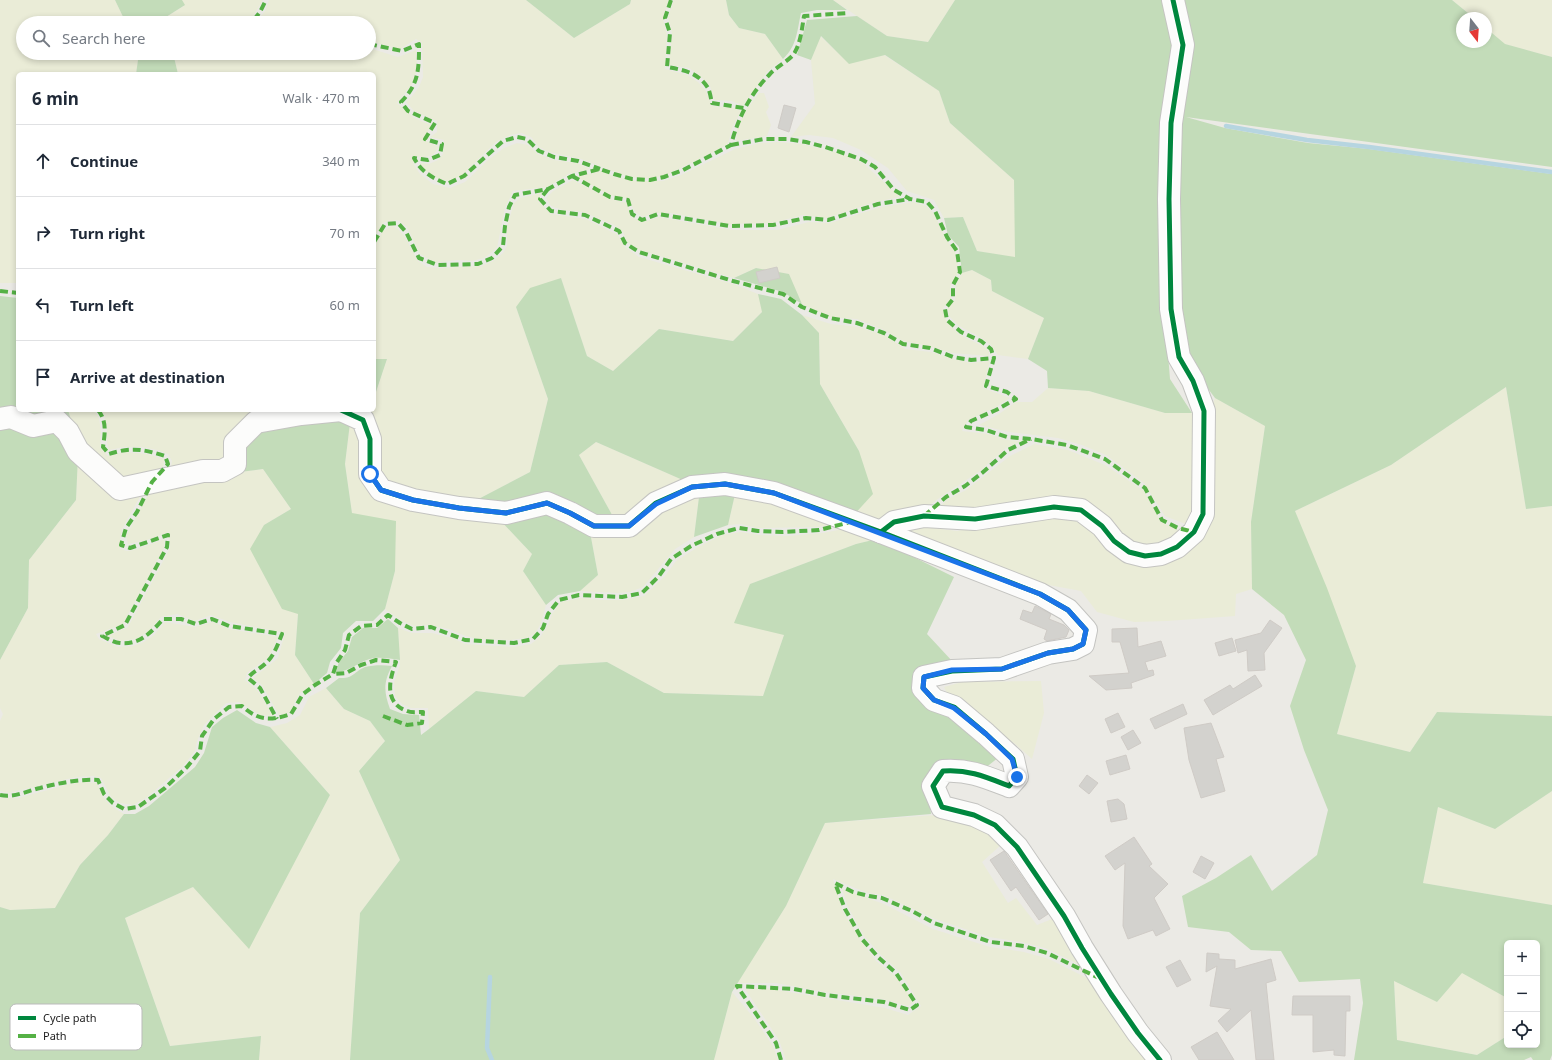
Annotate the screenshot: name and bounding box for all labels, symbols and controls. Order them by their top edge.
north arrow [1456,12,1492,48]
search box [16,16,376,60]
icon: search [30,27,52,49]
text: Search here [62,28,145,48]
text: 6 min [32,87,79,110]
text: Walk · 470 m [282,89,360,107]
icon: ahead [32,150,54,172]
text: Continue [70,151,138,171]
text: 340 m [322,152,360,170]
icon: right [32,222,54,244]
text: Turn right [70,223,145,243]
text: 70 m [330,224,360,242]
icon: left [32,294,54,316]
text: Turn left [70,295,134,315]
text: 60 m [330,296,360,314]
icon: arrive [32,366,54,388]
text: Arrive at destination [70,367,225,387]
route start [361,465,379,483]
route end [1008,768,1026,786]
map controls [1504,940,1540,1048]
button: + [1504,940,1540,976]
button: − [1504,976,1540,1012]
legend [10,1004,142,1050]
text: Cycle path [43,1010,96,1025]
button: locate [1504,1012,1540,1048]
text: Path [43,1028,67,1043]

